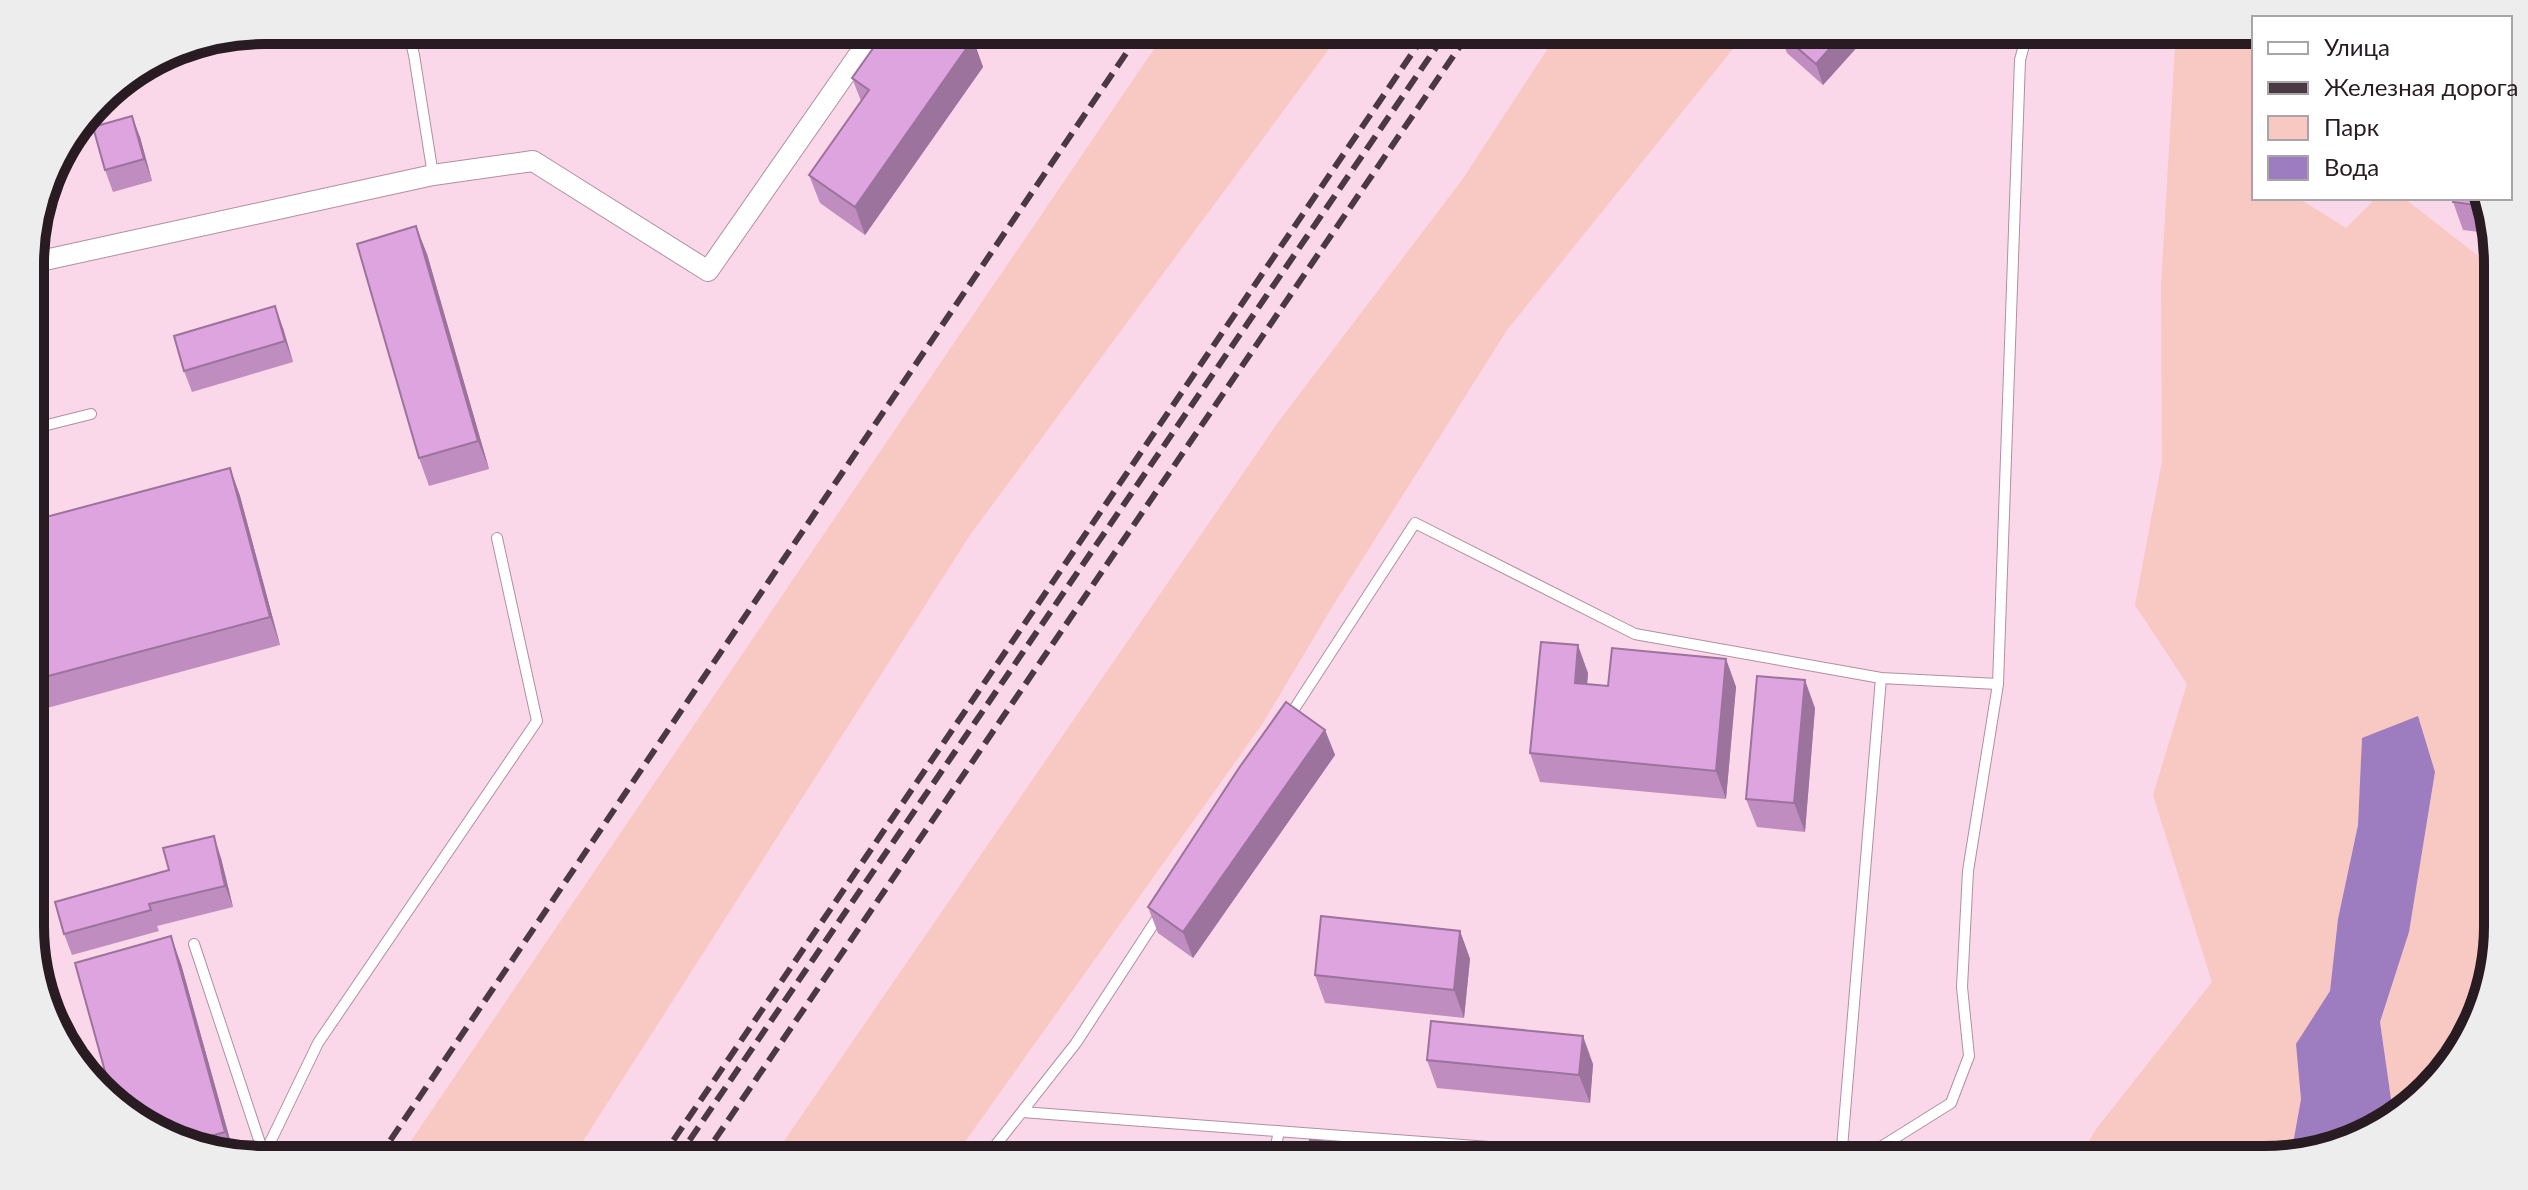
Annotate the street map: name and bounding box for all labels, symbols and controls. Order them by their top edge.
legend [2252,16,2512,200]
text: Улица [2324,32,2390,61]
text: Железная дорога [2324,72,2519,101]
text: Парк [2324,112,2380,141]
text: Вода [2324,152,2379,181]

